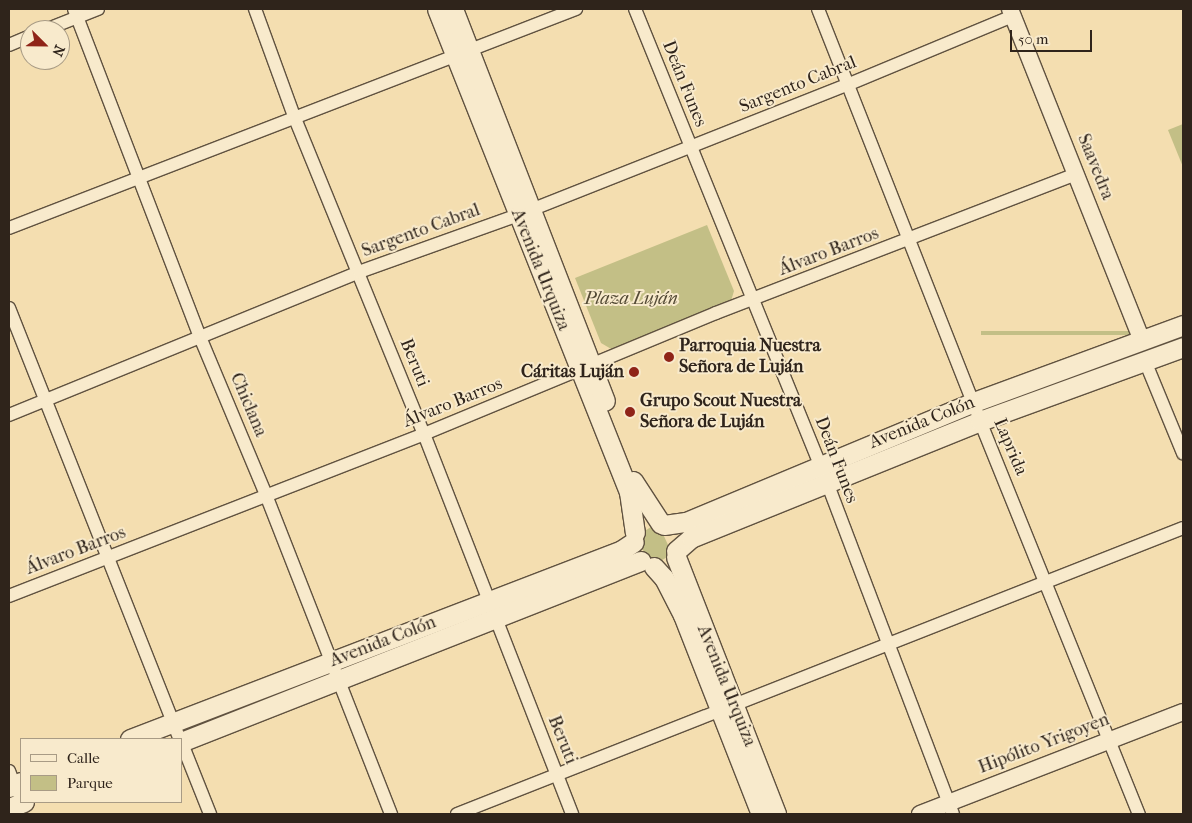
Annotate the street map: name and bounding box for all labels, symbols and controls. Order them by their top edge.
north arrow [20,20,70,70]
scale bar [1012,20,1094,52]
text: 50 m [1018,30,1048,48]
street label: Deán Funes [657,38,711,130]
text: N [48,42,68,59]
street label: Sargento Cabral [736,52,860,118]
street label: Saavedra [1072,131,1118,203]
street label: Sargento Cabral [359,200,483,262]
street label: Avenida Urquiza [506,206,574,334]
street label: Álvaro Barros [776,223,882,281]
park label: Plaza Luján [584,288,678,310]
street label: Beruti [395,336,433,390]
place label: Parroquia Nuestra Señora de Luján [679,336,821,378]
marker: Parroquia Nuestra Señora de Luján [663,351,675,363]
place label: Cáritas Luján [521,361,624,383]
marker: Cáritas Luján [628,366,640,378]
street label: Chiclana [225,370,271,440]
street label: Álvaro Barros [400,373,506,433]
place label: Grupo Scout Nuestra Señora de Luján [640,391,801,434]
street label: Avenida Colón [866,392,978,454]
marker: Grupo Scout Nuestra Señora de Luján [624,406,636,418]
street label: Deán Funes [810,414,862,506]
street label: Laprida [988,415,1032,479]
street label: Álvaro Barros [23,522,129,580]
street label: Avenida Colón [327,612,439,672]
street label: Avenida Urquiza [692,622,760,750]
street label: Hipólito Yrigoyen [976,709,1112,779]
street label: Beruti [543,713,581,767]
legend [20,738,182,803]
text: Calle [67,749,100,767]
text: Parque [67,774,113,792]

